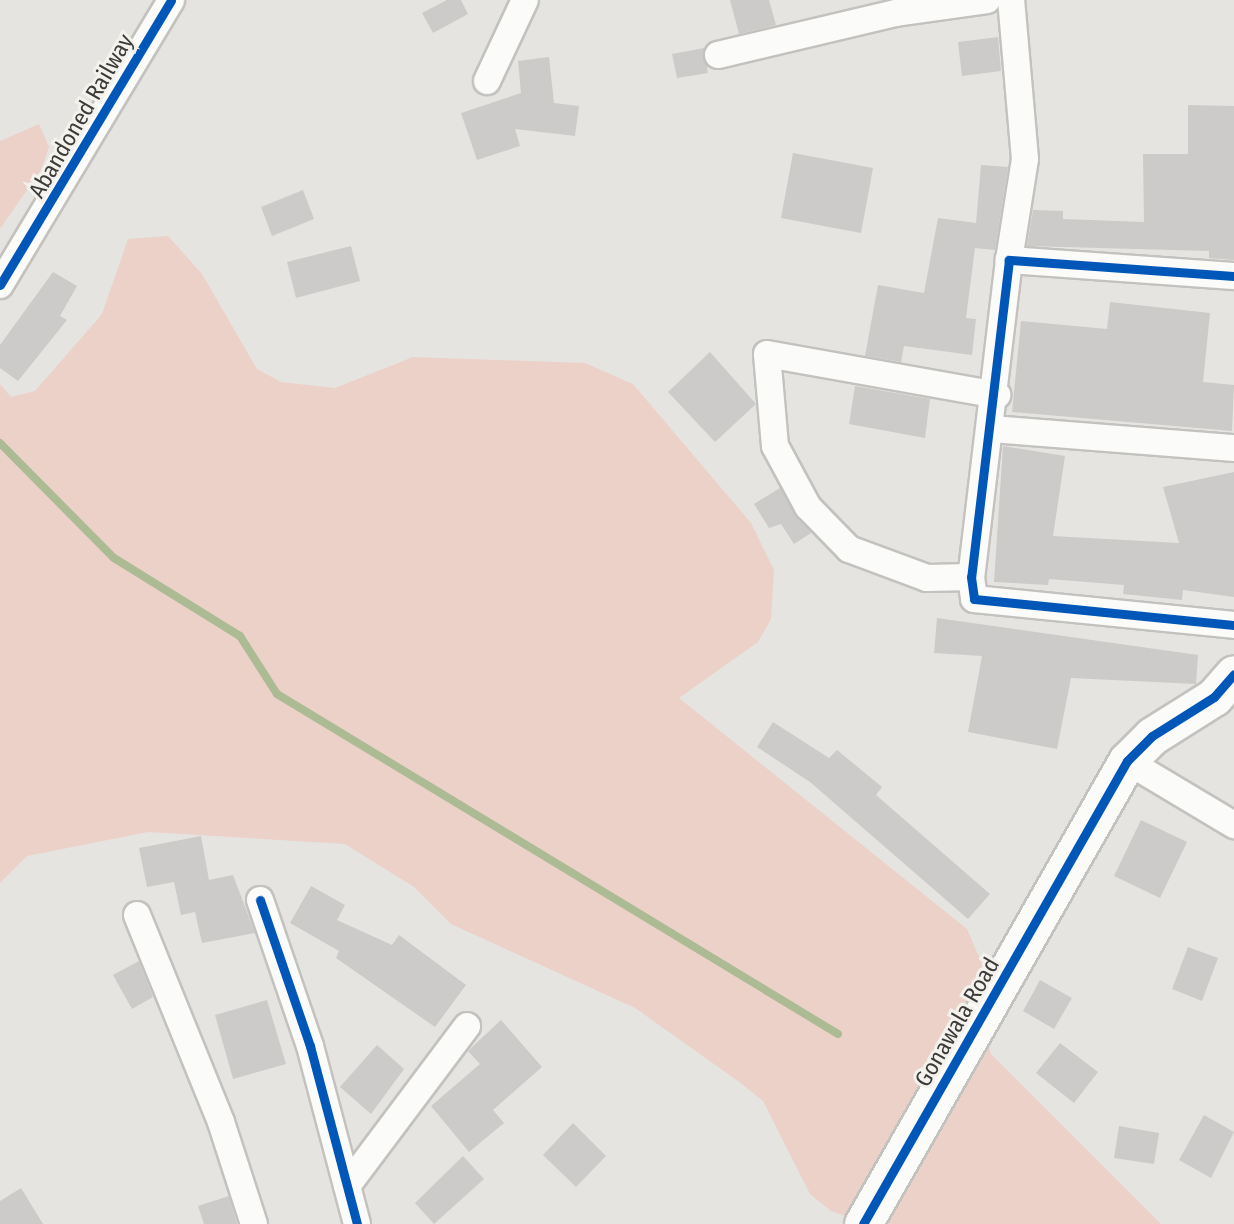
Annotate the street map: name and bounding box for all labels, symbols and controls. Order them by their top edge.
street label: Abandoned Railway [23,29,139,203]
street label: Gonawala Road [909,952,1005,1092]

